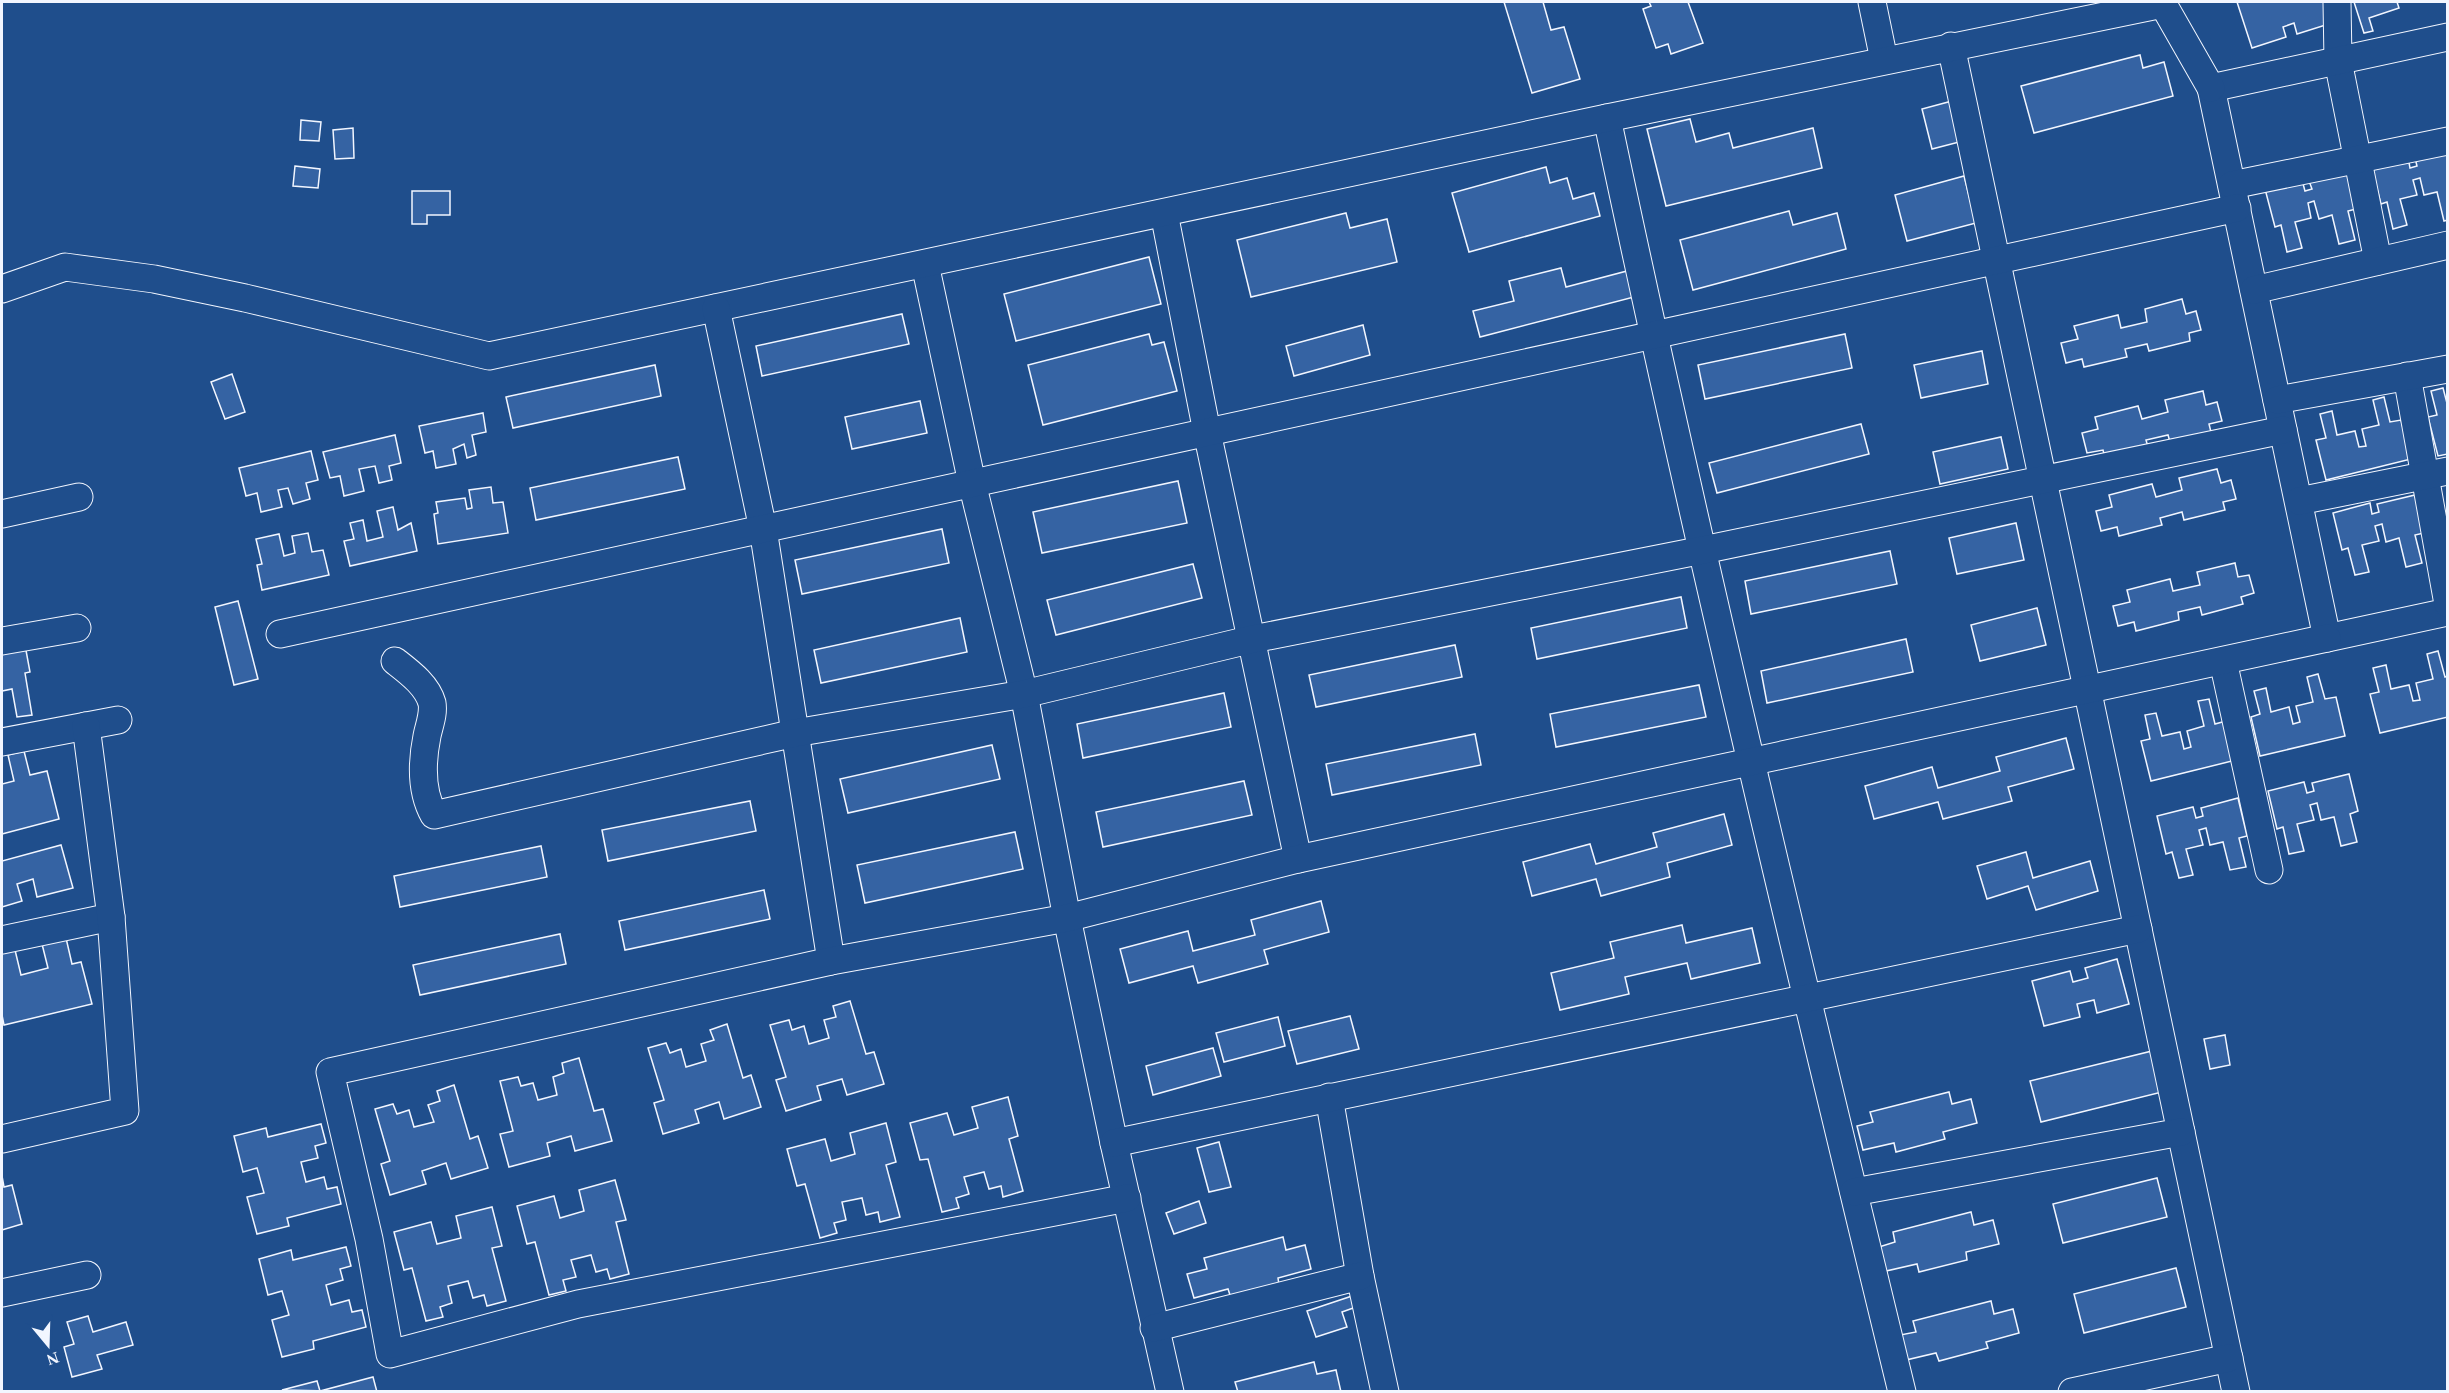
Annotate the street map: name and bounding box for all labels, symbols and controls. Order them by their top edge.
north arrow [18,1315,78,1375]
text: N [44,1349,61,1369]

